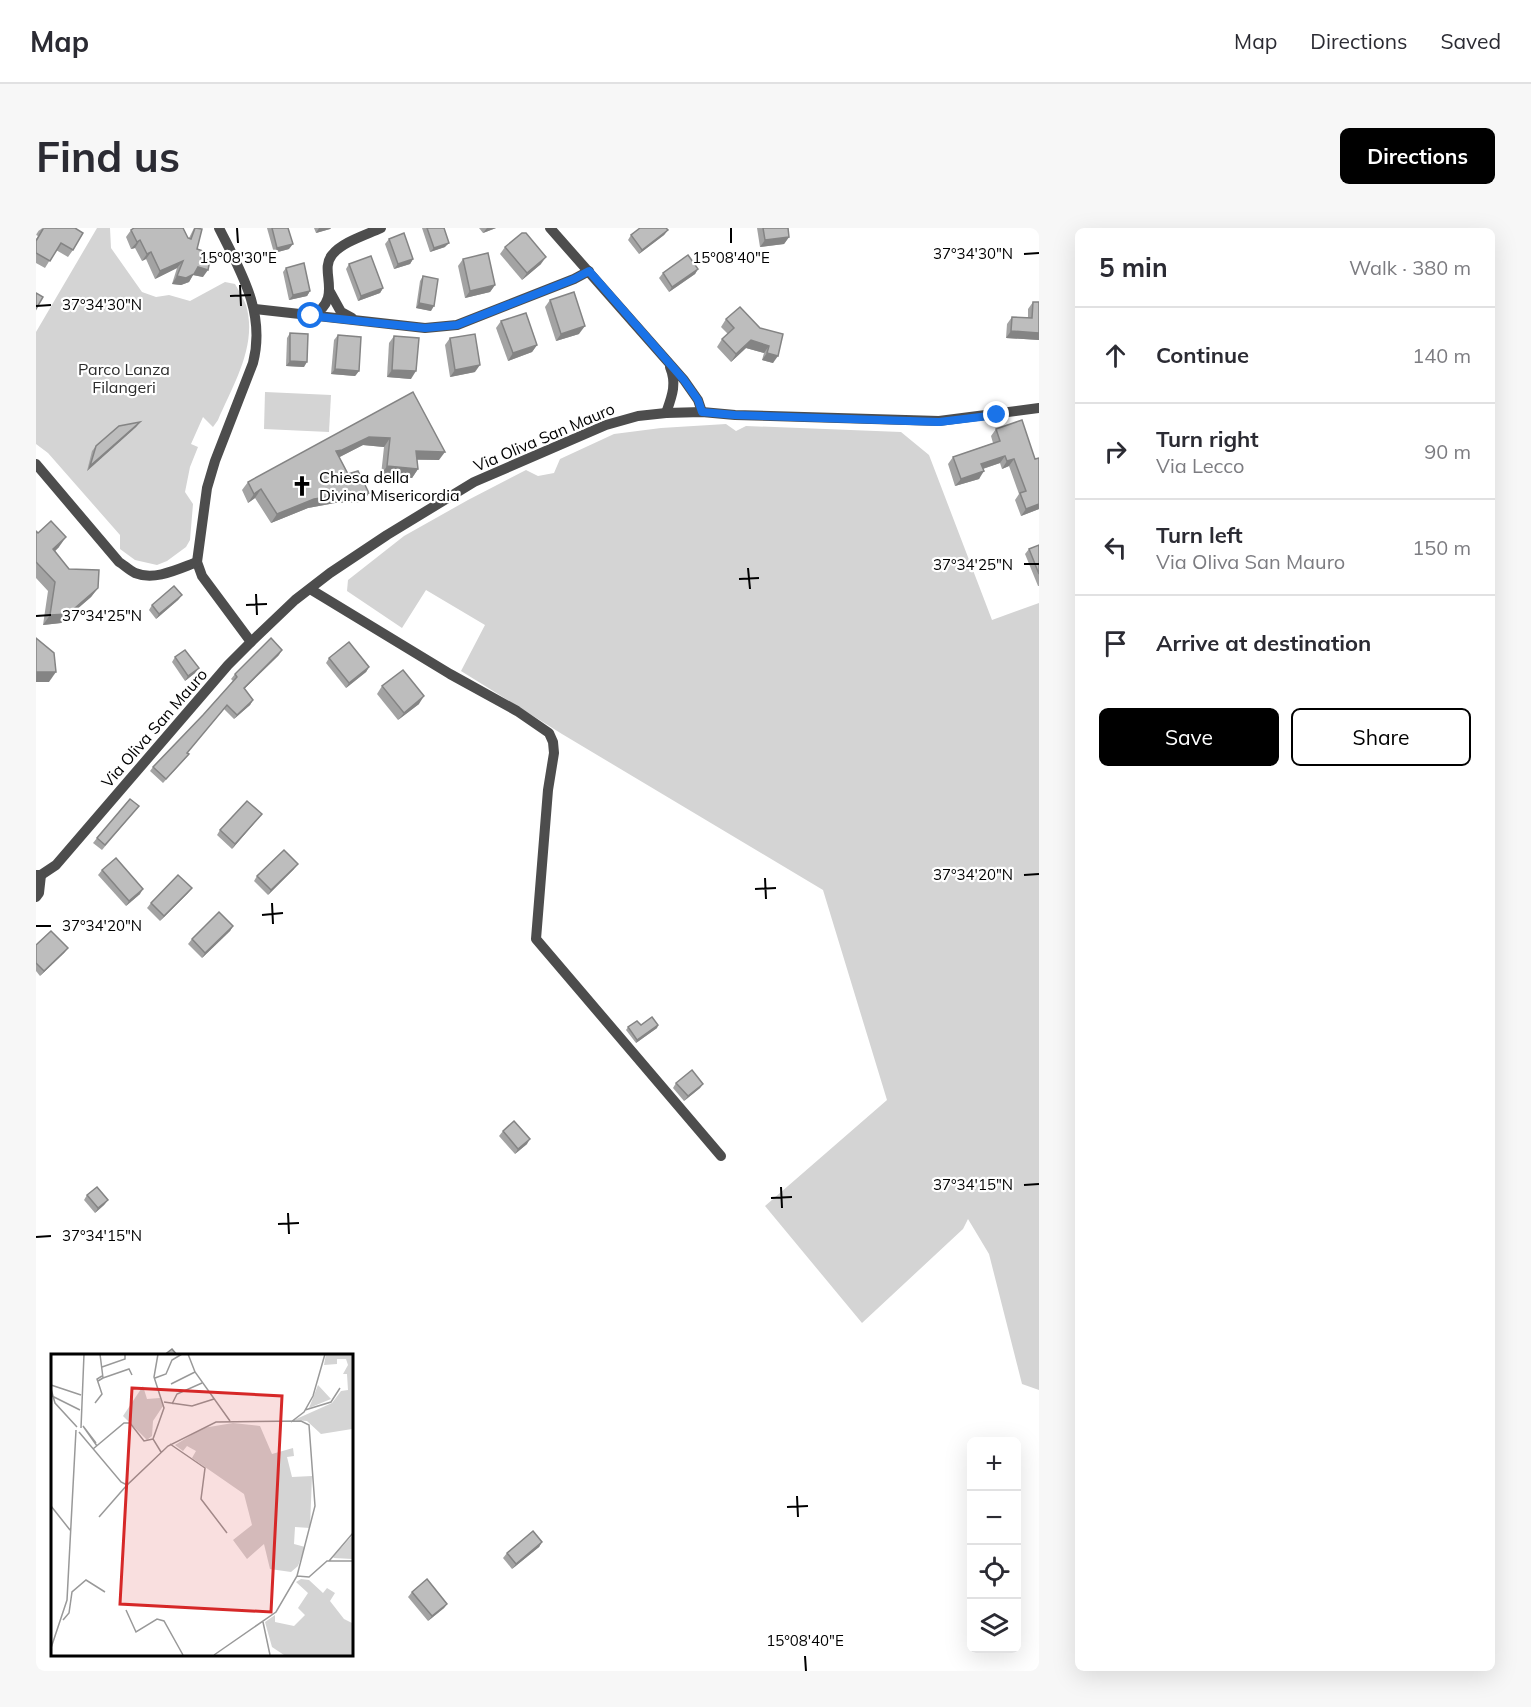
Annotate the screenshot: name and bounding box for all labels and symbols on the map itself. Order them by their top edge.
text: 37°34'30"N [933,244,1013,263]
text: 15°08'30"E [199,248,277,267]
text: 15°08'40"E [692,248,770,267]
text: 37°34'30"N [62,295,142,314]
route start [297,302,323,328]
park label: Parco Lanza Filangeri [78,359,170,397]
street label: Via Oliva San Mauro [470,398,618,476]
route end [983,401,1009,427]
place label: Chiesa della Divina Misericordia [319,467,460,505]
church icon: Chiesa della Divina Misericordia [290,474,314,498]
text: 37°34'25"N [933,555,1013,574]
text: 37°34'25"N [62,606,142,625]
street label: Via Oliva San Mauro [97,664,211,792]
text: 37°34'20"N [933,865,1013,884]
text: 37°34'20"N [62,916,142,935]
text: 37°34'15"N [933,1175,1013,1194]
text: 37°34'15"N [62,1226,142,1245]
inset map [51,1354,352,1656]
text: 15°08'40"E [766,1631,844,1650]

